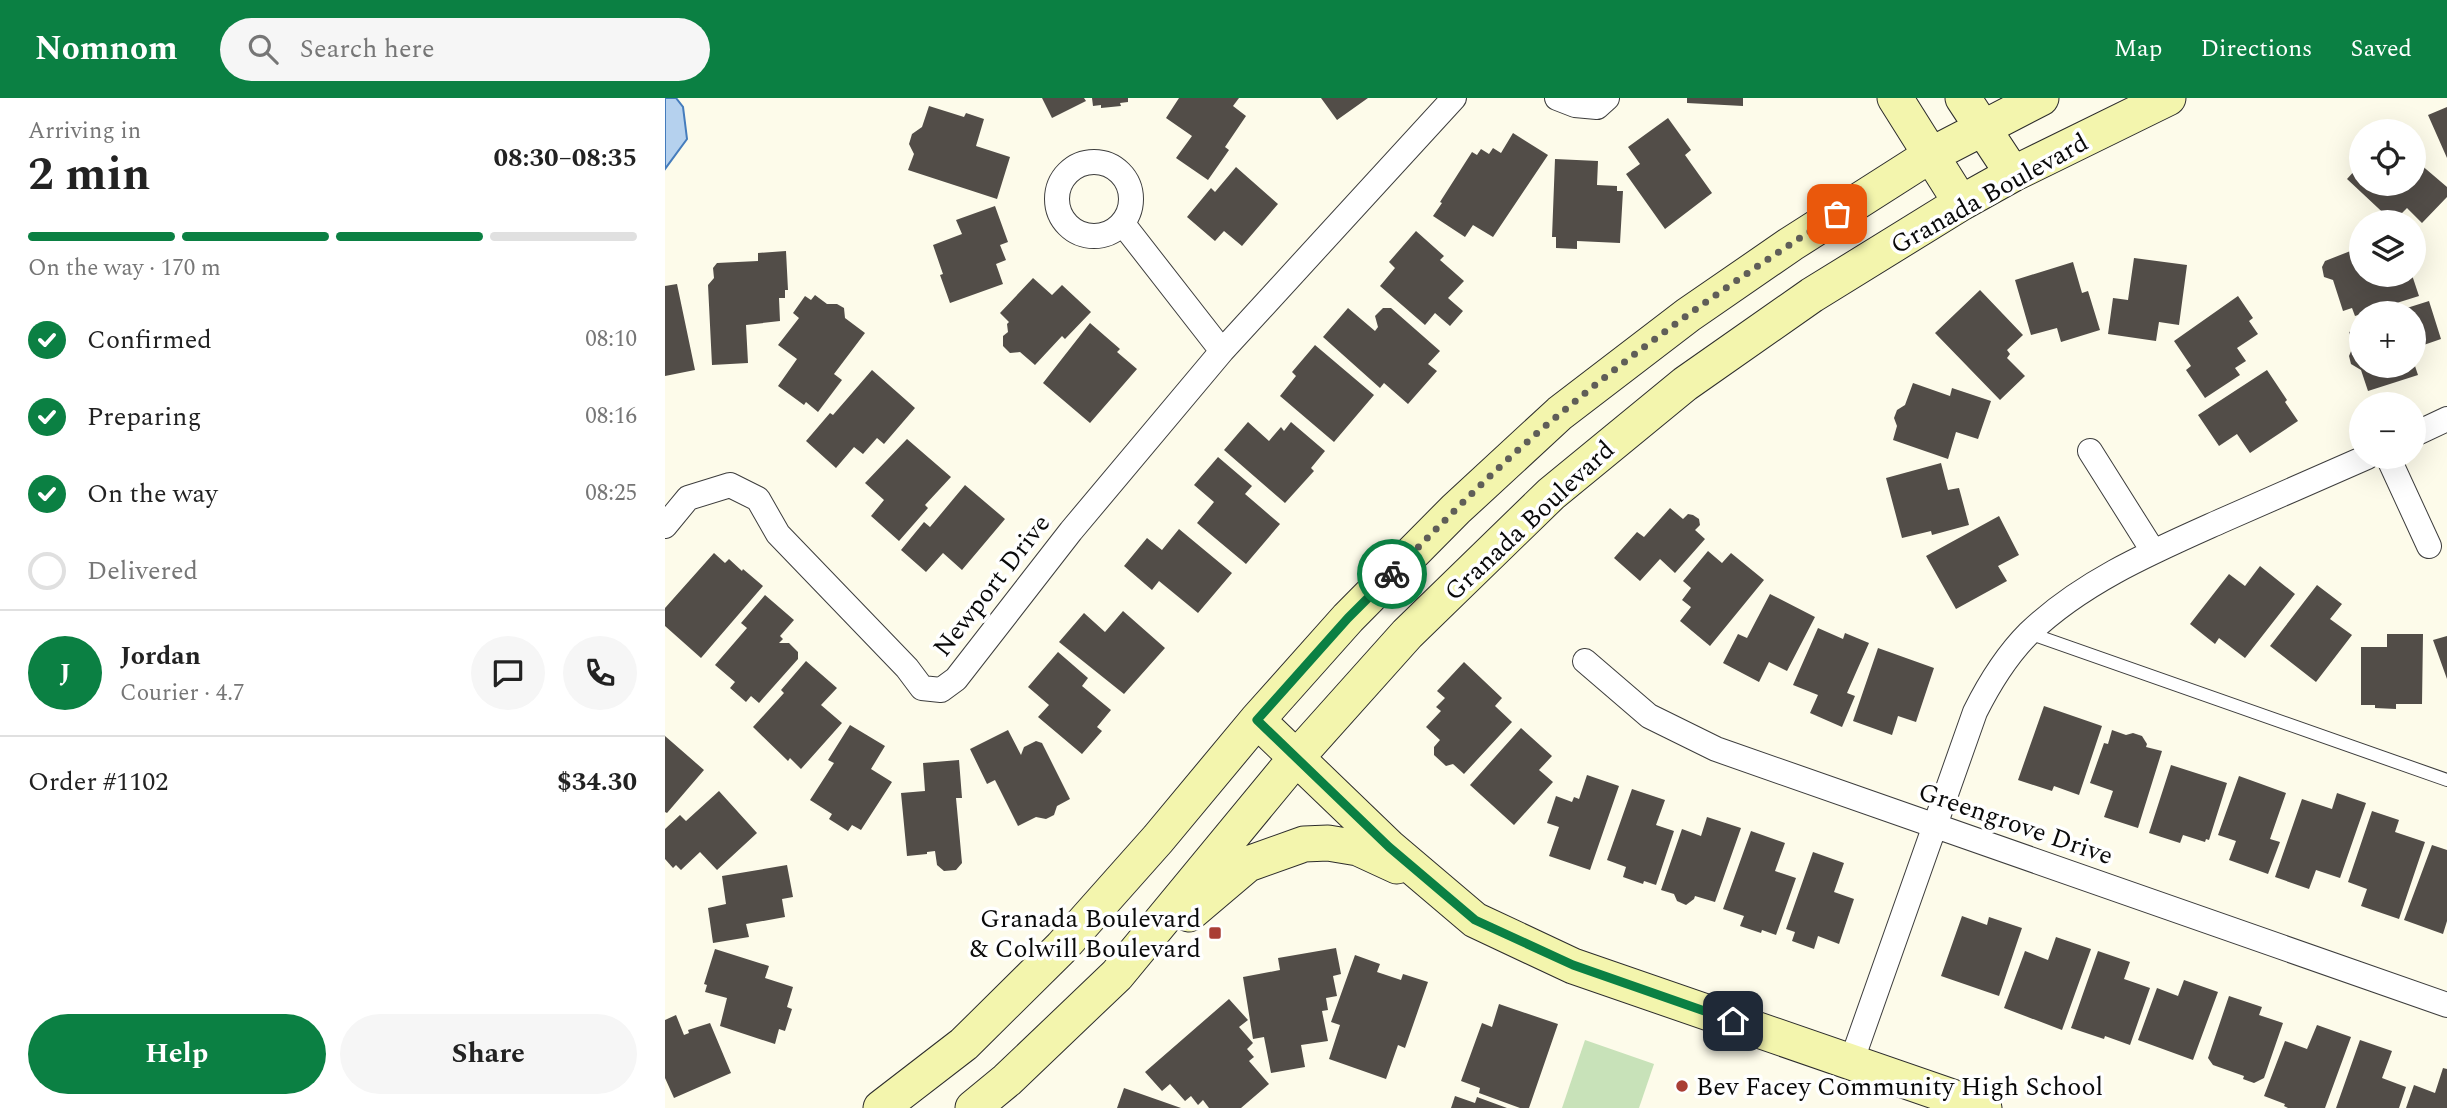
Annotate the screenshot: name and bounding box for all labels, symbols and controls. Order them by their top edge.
search box [220,18,710,81]
text: Nomnom [35,24,178,74]
text: Search here [300,29,435,69]
icon: search [244,30,282,68]
text: Map [2114,31,2162,67]
text: Directions [2200,31,2312,67]
text: Saved [2350,31,2412,67]
text: Arriving in [28,114,141,149]
map controls [2349,119,2426,469]
button: locate [2349,119,2426,196]
street label: Granada Boulevard [1883,123,2096,265]
text: 08:30–08:35 [493,138,637,178]
text: 2 min [28,140,150,210]
pin [1807,184,1867,244]
icon: bag [1818,195,1856,233]
button: layers [2349,210,2426,287]
text: On the way · 170 m [28,251,221,286]
button: + [2349,301,2426,378]
text: Confirmed [87,320,212,360]
icon: check [28,321,66,359]
text: 08:10 [585,322,637,357]
button: − [2349,392,2426,469]
text: Preparing [87,397,201,437]
icon: check [28,398,66,436]
text: 08:16 [585,399,637,434]
street label: Granada Boulevard [1435,431,1624,611]
text: On the way [87,474,218,514]
icon: check [28,475,66,513]
text: 08:25 [585,476,637,511]
street label: Newport Drive [923,506,1060,666]
courier [1357,539,1427,609]
text: Delivered [87,551,198,591]
icon: bike [1373,555,1411,593]
text: Jordan [120,636,201,676]
button: chat [471,636,545,710]
button: phone [563,636,637,710]
text: J [59,653,71,693]
text: Courier · 4.7 [120,676,245,711]
text: Order #1102 [28,762,168,802]
text: $34.30 [557,762,637,802]
street label: Greengrove Drive [1913,772,2119,876]
place label: Granada Boulevard & Colwill Boulevard [970,899,1201,969]
marker: Granada Boulevard & Colwill Boulevard [1207,925,1223,941]
pin [1703,991,1763,1051]
icon: home [1714,1002,1752,1040]
button: Help [28,1014,326,1094]
button: Share [340,1014,637,1094]
place label: Bev Facey Community High School [1696,1067,2103,1107]
marker: Bev Facey Community High School [1674,1078,1690,1094]

